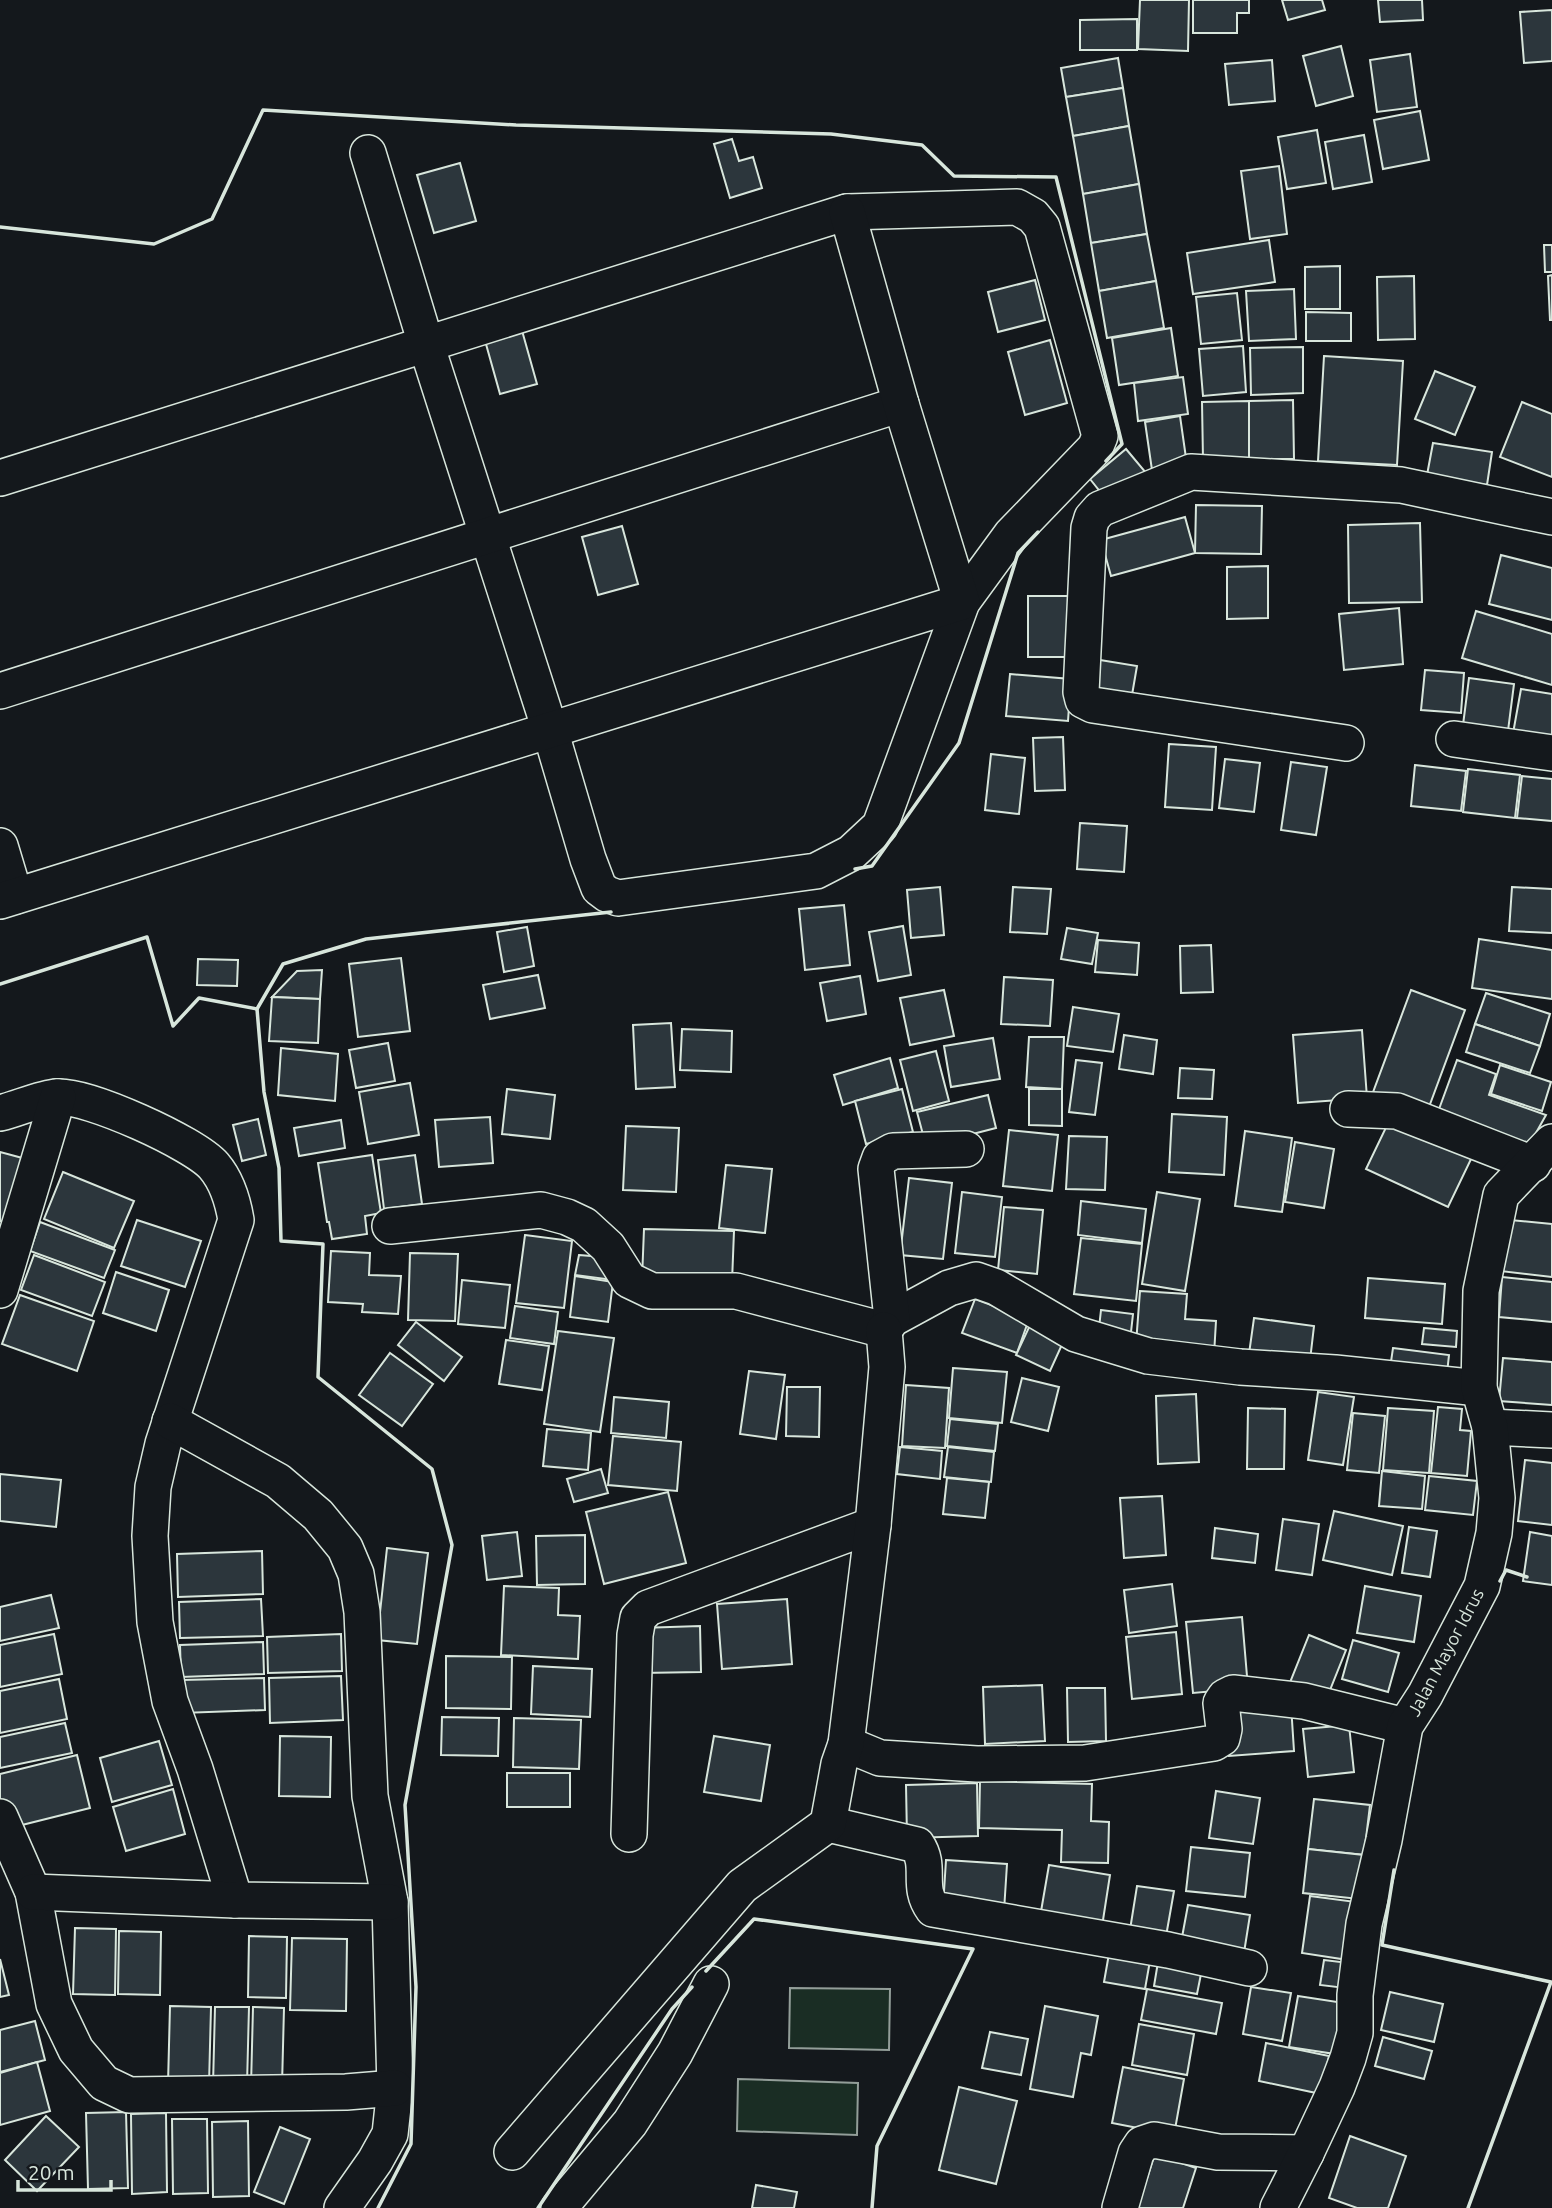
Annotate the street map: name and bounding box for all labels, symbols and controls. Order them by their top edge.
street label: Jalan Mayor Idrus [1403,1585,1487,1719]
scale bar [18,2148,110,2192]
text: 20 m [28,2160,75,2184]

